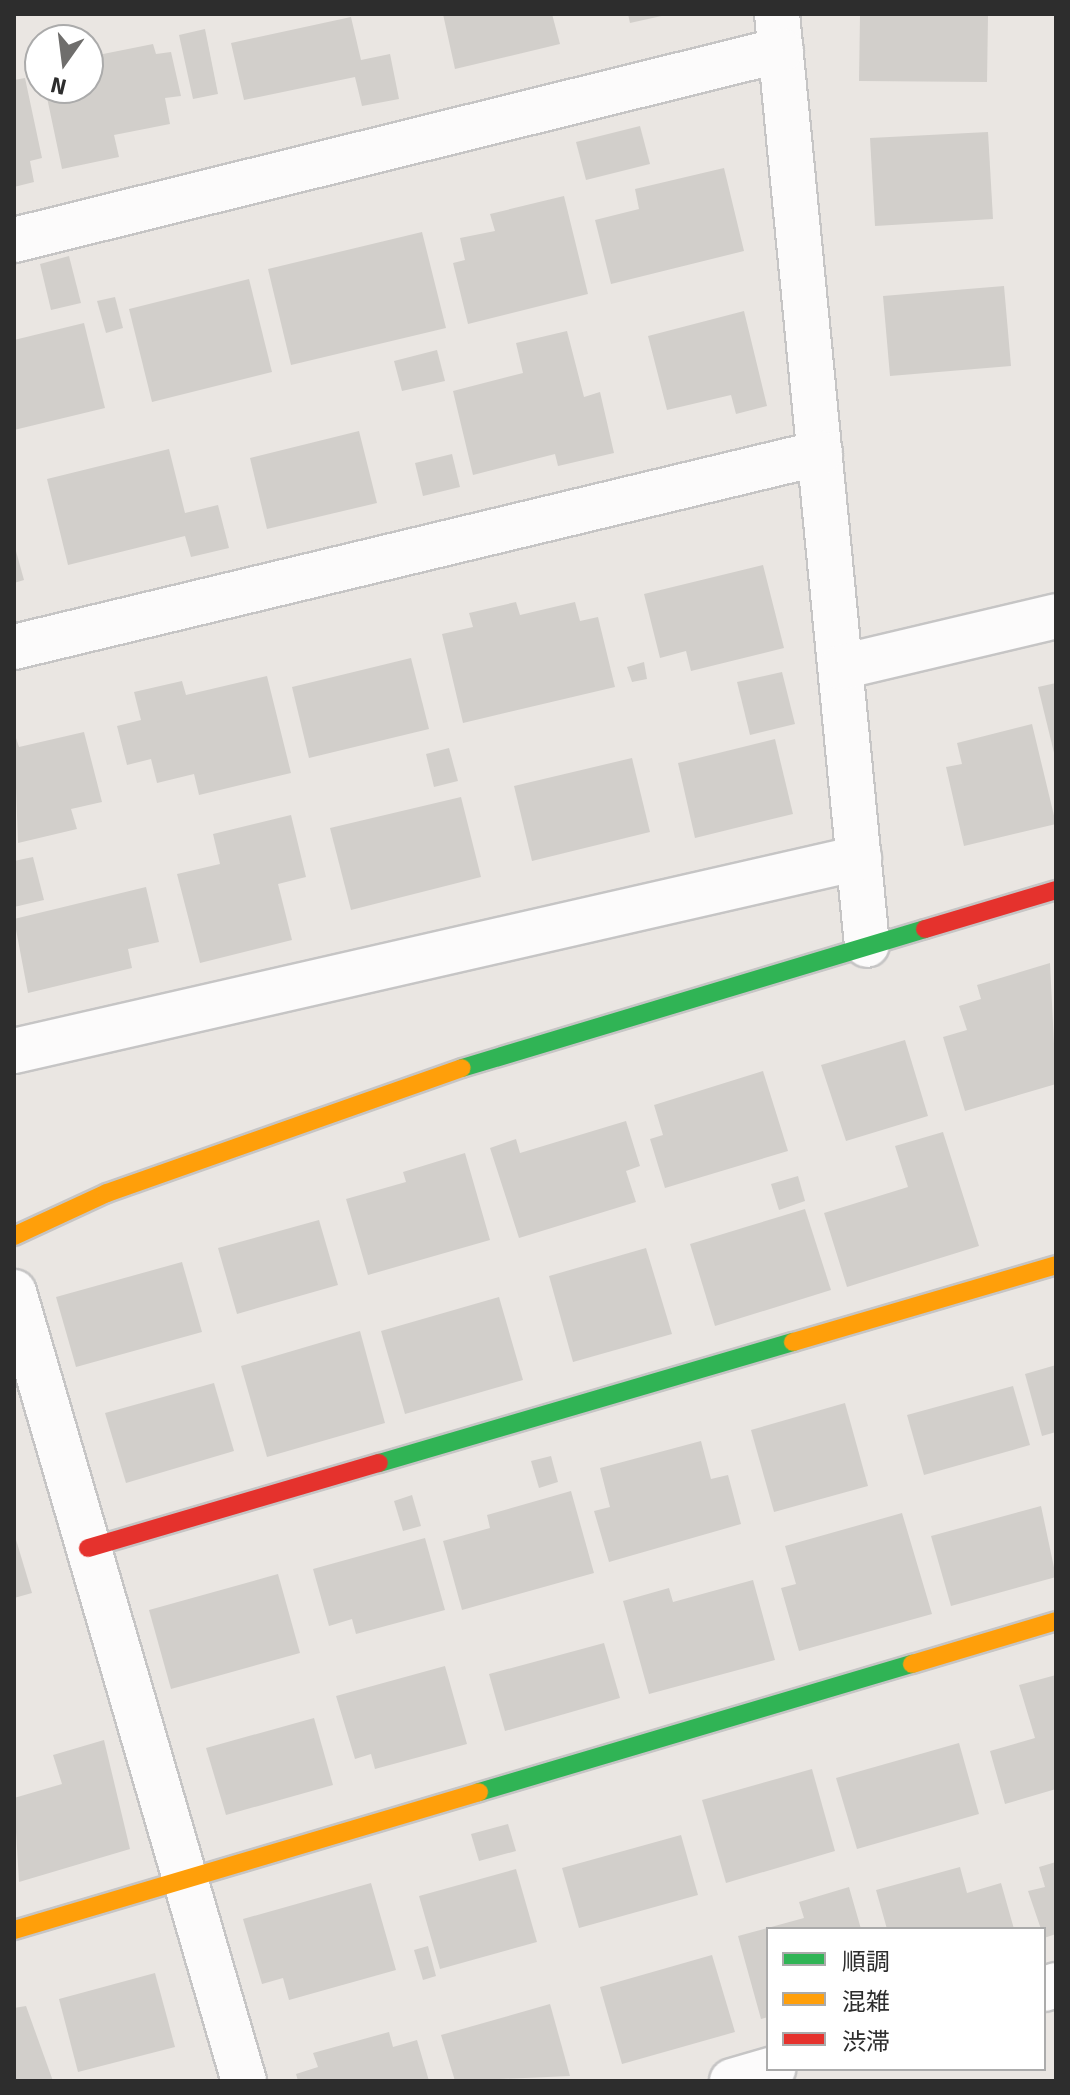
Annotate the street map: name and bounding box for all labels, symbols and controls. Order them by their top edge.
north arrow [24,24,104,104]
text: N [48,71,69,101]
legend [766,1927,1046,2071]
text: 順調 [842,1947,890,1977]
text: 混雑 [842,1987,890,2017]
text: 渋滞 [842,2027,890,2057]

